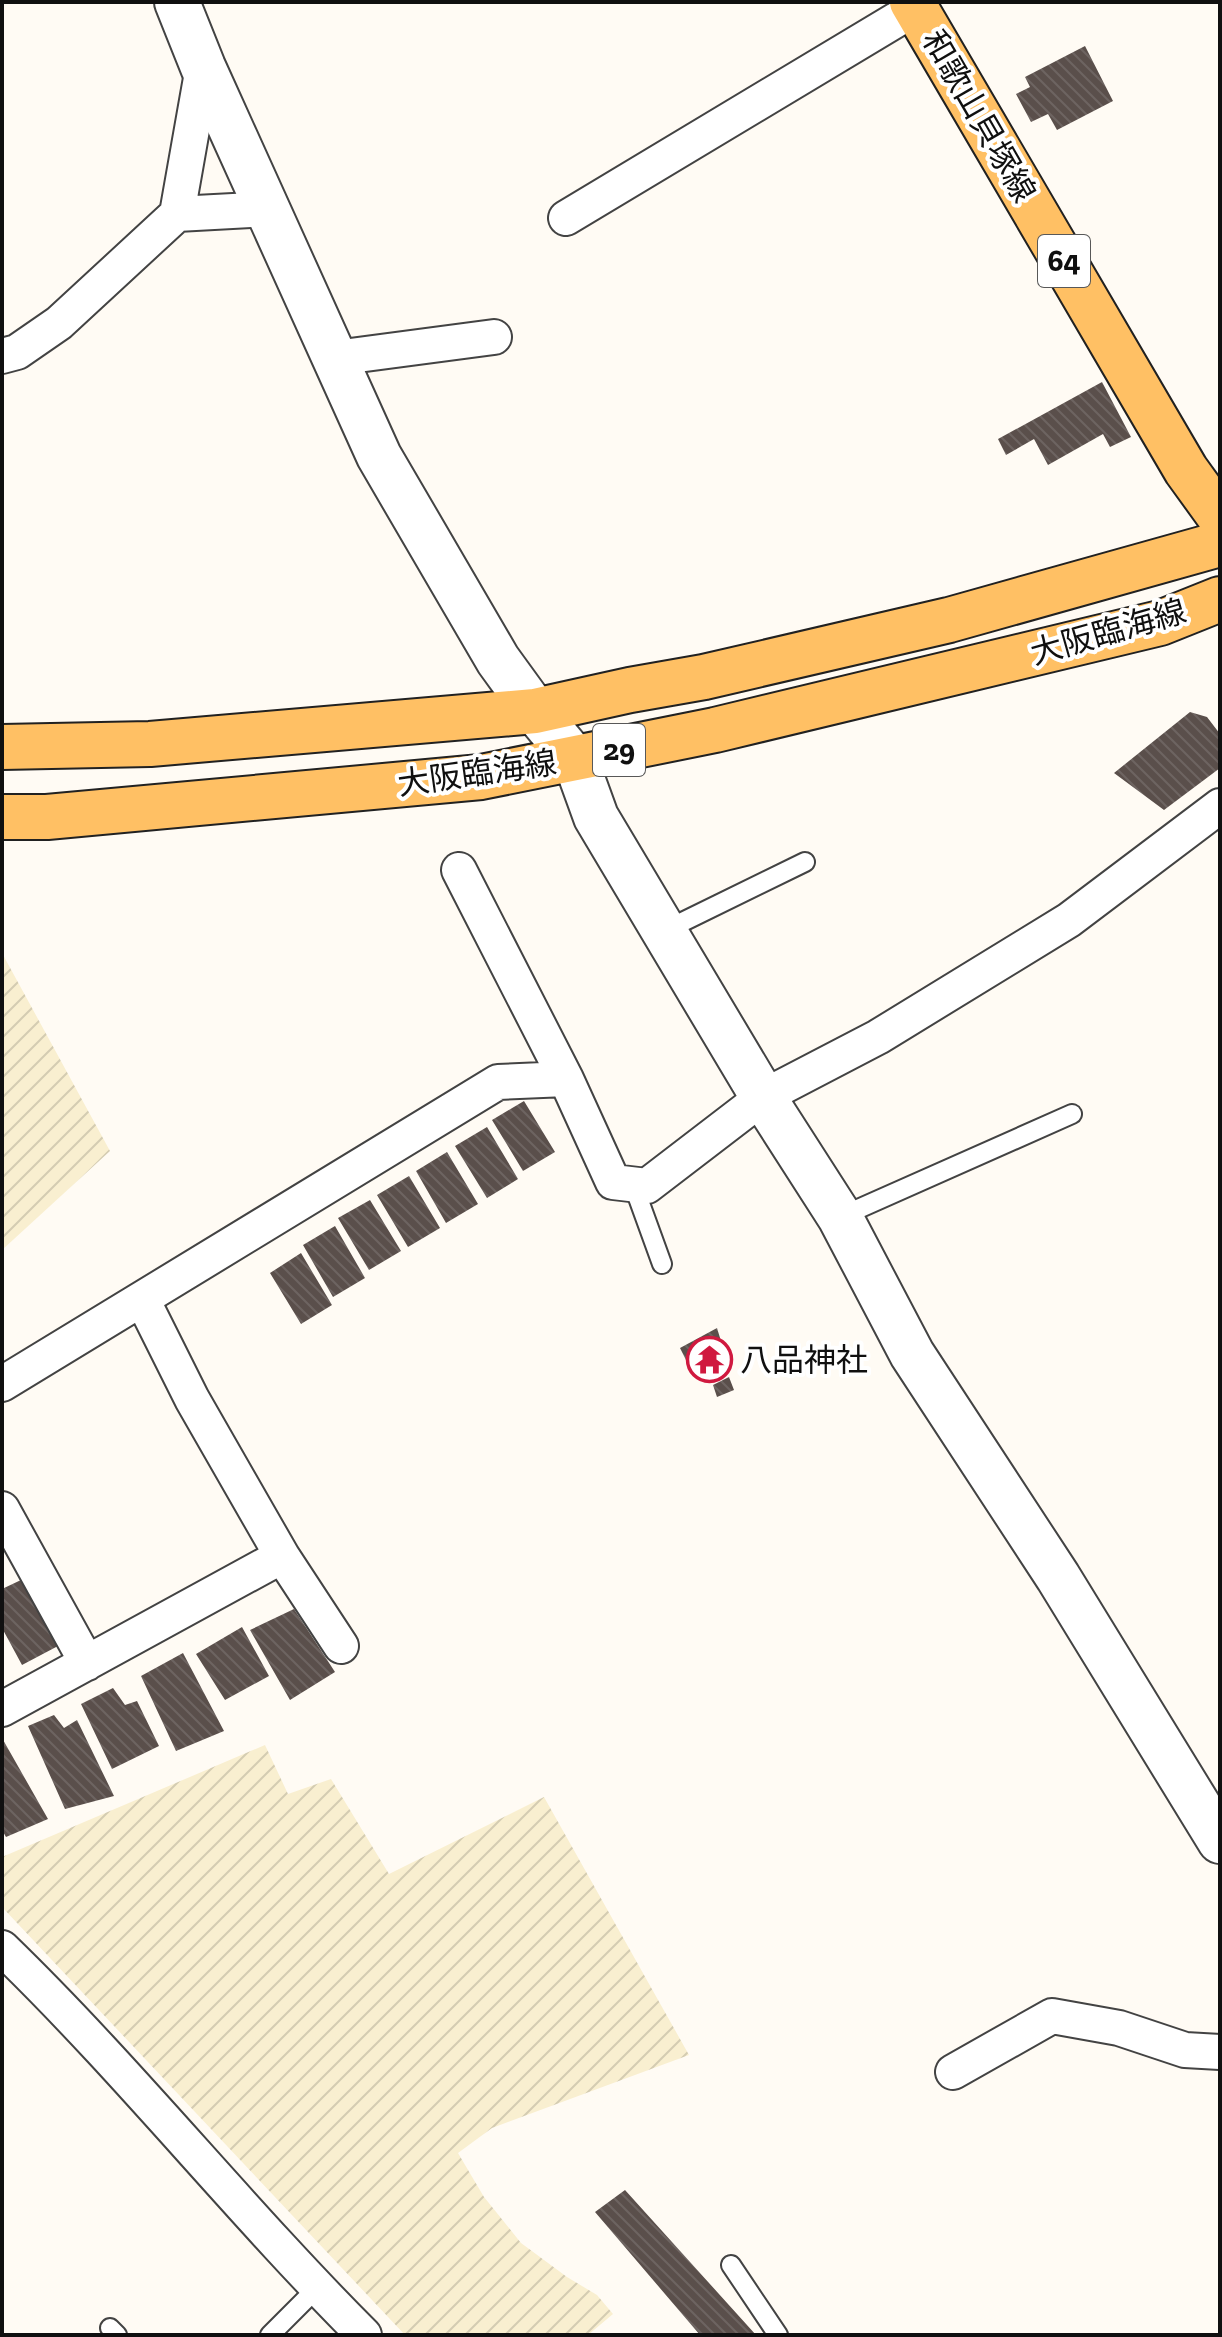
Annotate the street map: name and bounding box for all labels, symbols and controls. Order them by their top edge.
street label: 和歌山貝塚線 [915,23,1043,209]
road number: 64 [1038,235,1090,287]
street label: 大阪臨海線 [1026,592,1190,672]
road number: 29 [593,724,645,776]
street label: 大阪臨海線 [395,743,559,803]
temple icon: 八品神社 [685,1336,733,1384]
place label: 八品神社 [740,1341,868,1379]

